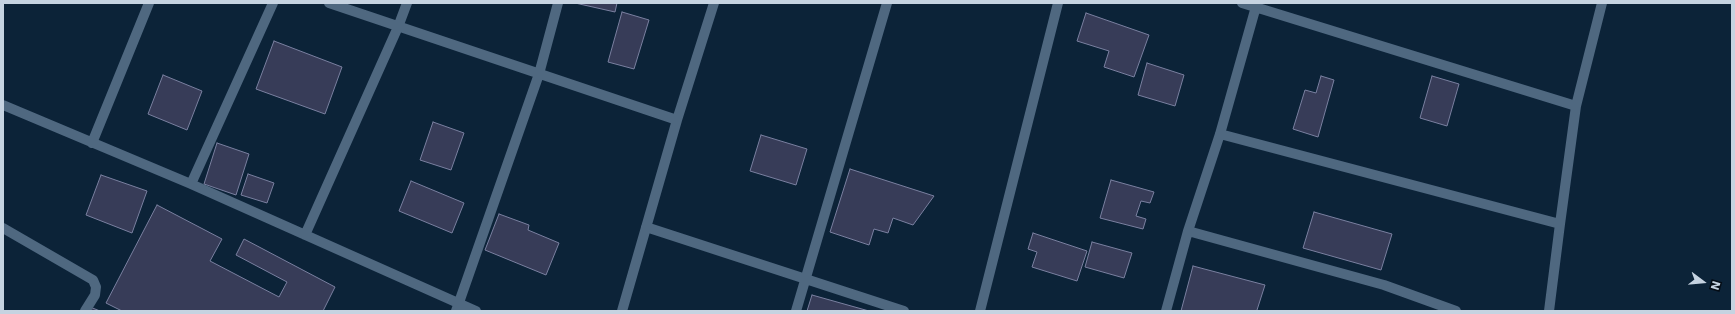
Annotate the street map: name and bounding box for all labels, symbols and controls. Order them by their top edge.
north arrow [1683,262,1723,302]
text: N [1707,279,1723,292]

